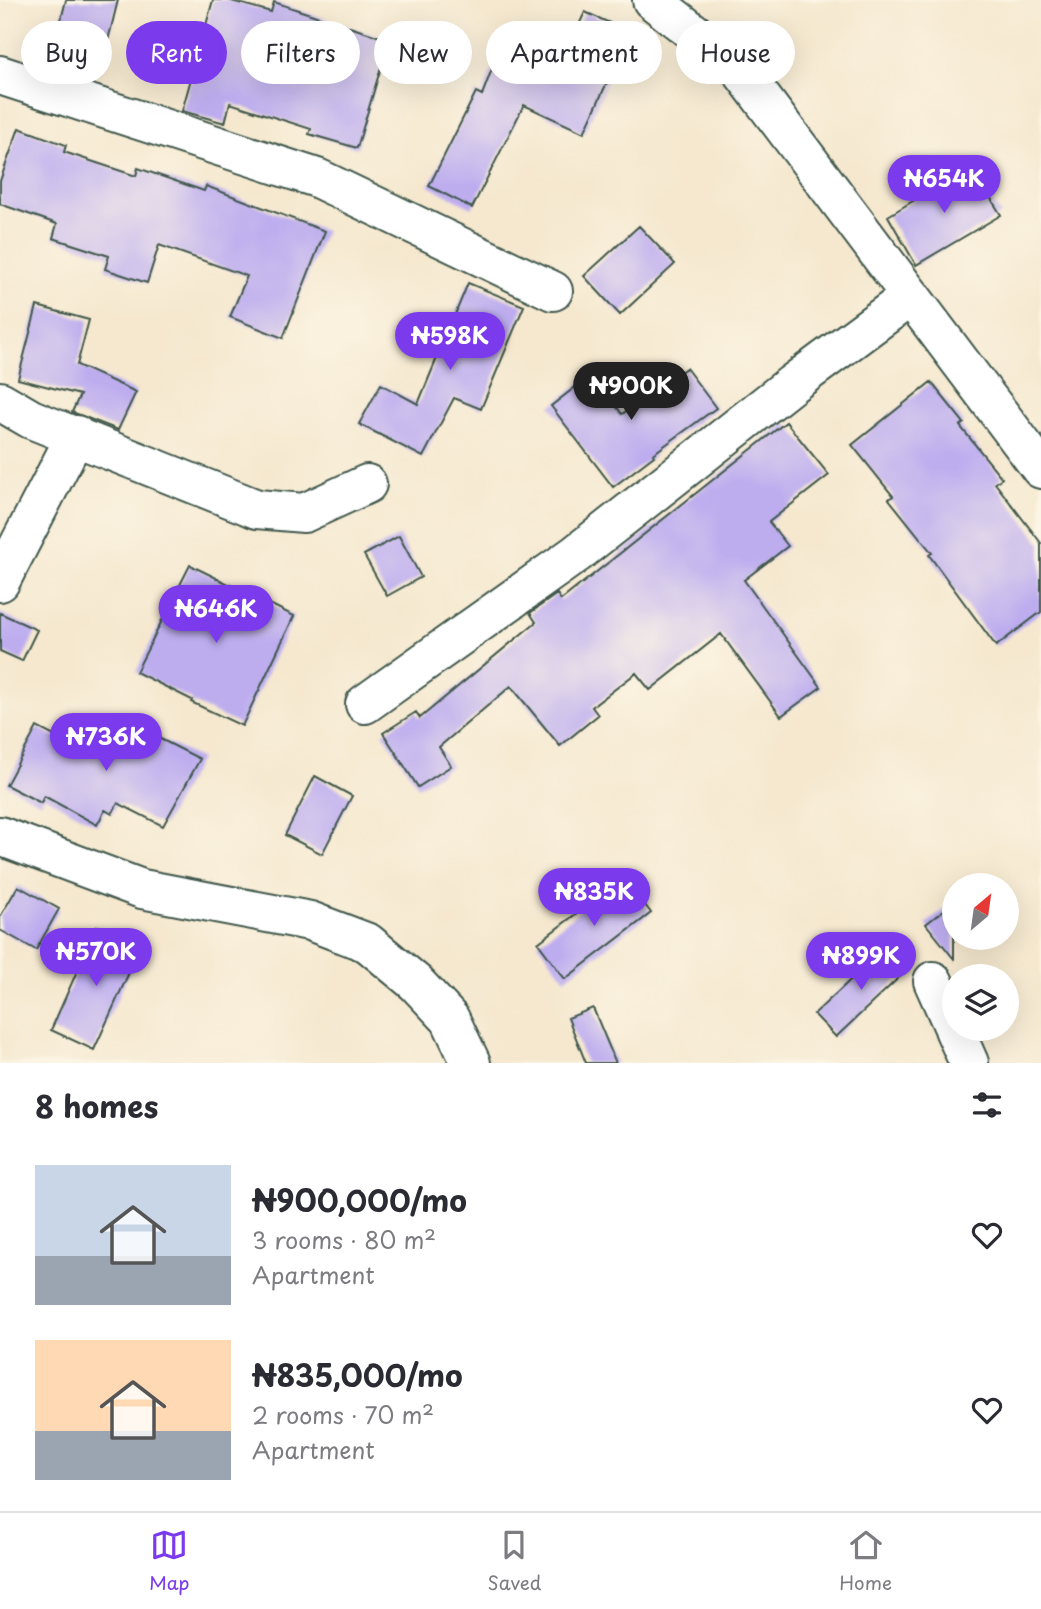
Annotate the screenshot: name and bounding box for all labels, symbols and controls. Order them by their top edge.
chip: Buy [21,21,112,84]
chip: Rent [126,21,227,84]
chip: Filters [241,21,360,84]
chip: New [374,21,472,84]
chip: Apartment [486,21,662,84]
chip: House [676,21,795,84]
pin: ₦654K [895,156,993,215]
text: ₦654K [904,160,984,195]
pin: ₦598K [401,312,499,372]
text: ₦598K [411,317,489,352]
pin: ₦900K [582,362,680,422]
text: ₦900K [589,367,673,402]
pin: ₦646K [167,586,265,645]
text: ₦646K [175,590,257,625]
pin: ₦736K [57,714,155,773]
text: ₦736K [66,718,146,753]
pin: ₦835K [545,869,643,928]
text: ₦835K [554,873,634,908]
north arrow [942,873,1018,950]
map controls [942,873,1019,1041]
pin: ₦570K [47,928,145,988]
pin: ₦899K [812,932,910,992]
text: ₦570K [56,933,136,968]
text: ₦899K [822,937,900,972]
button: layers [942,964,1019,1041]
text: 8 homes [35,1083,158,1128]
icon: filters [968,1086,1006,1124]
text: ₦900,000/mo [252,1177,467,1222]
icon: home [91,1193,175,1277]
icon: heart [968,1216,1006,1254]
text: 3 rooms · 80 m² [252,1222,436,1257]
text: Apartment [252,1257,375,1292]
text: ₦835,000/mo [252,1352,463,1397]
icon: home [91,1368,175,1452]
icon: heart [968,1391,1006,1429]
text: 2 rooms · 70 m² [252,1397,434,1432]
text: Apartment [252,1432,375,1467]
tab: Map [149,1526,190,1596]
tab: Saved [487,1526,541,1596]
tab: Home [839,1526,892,1596]

